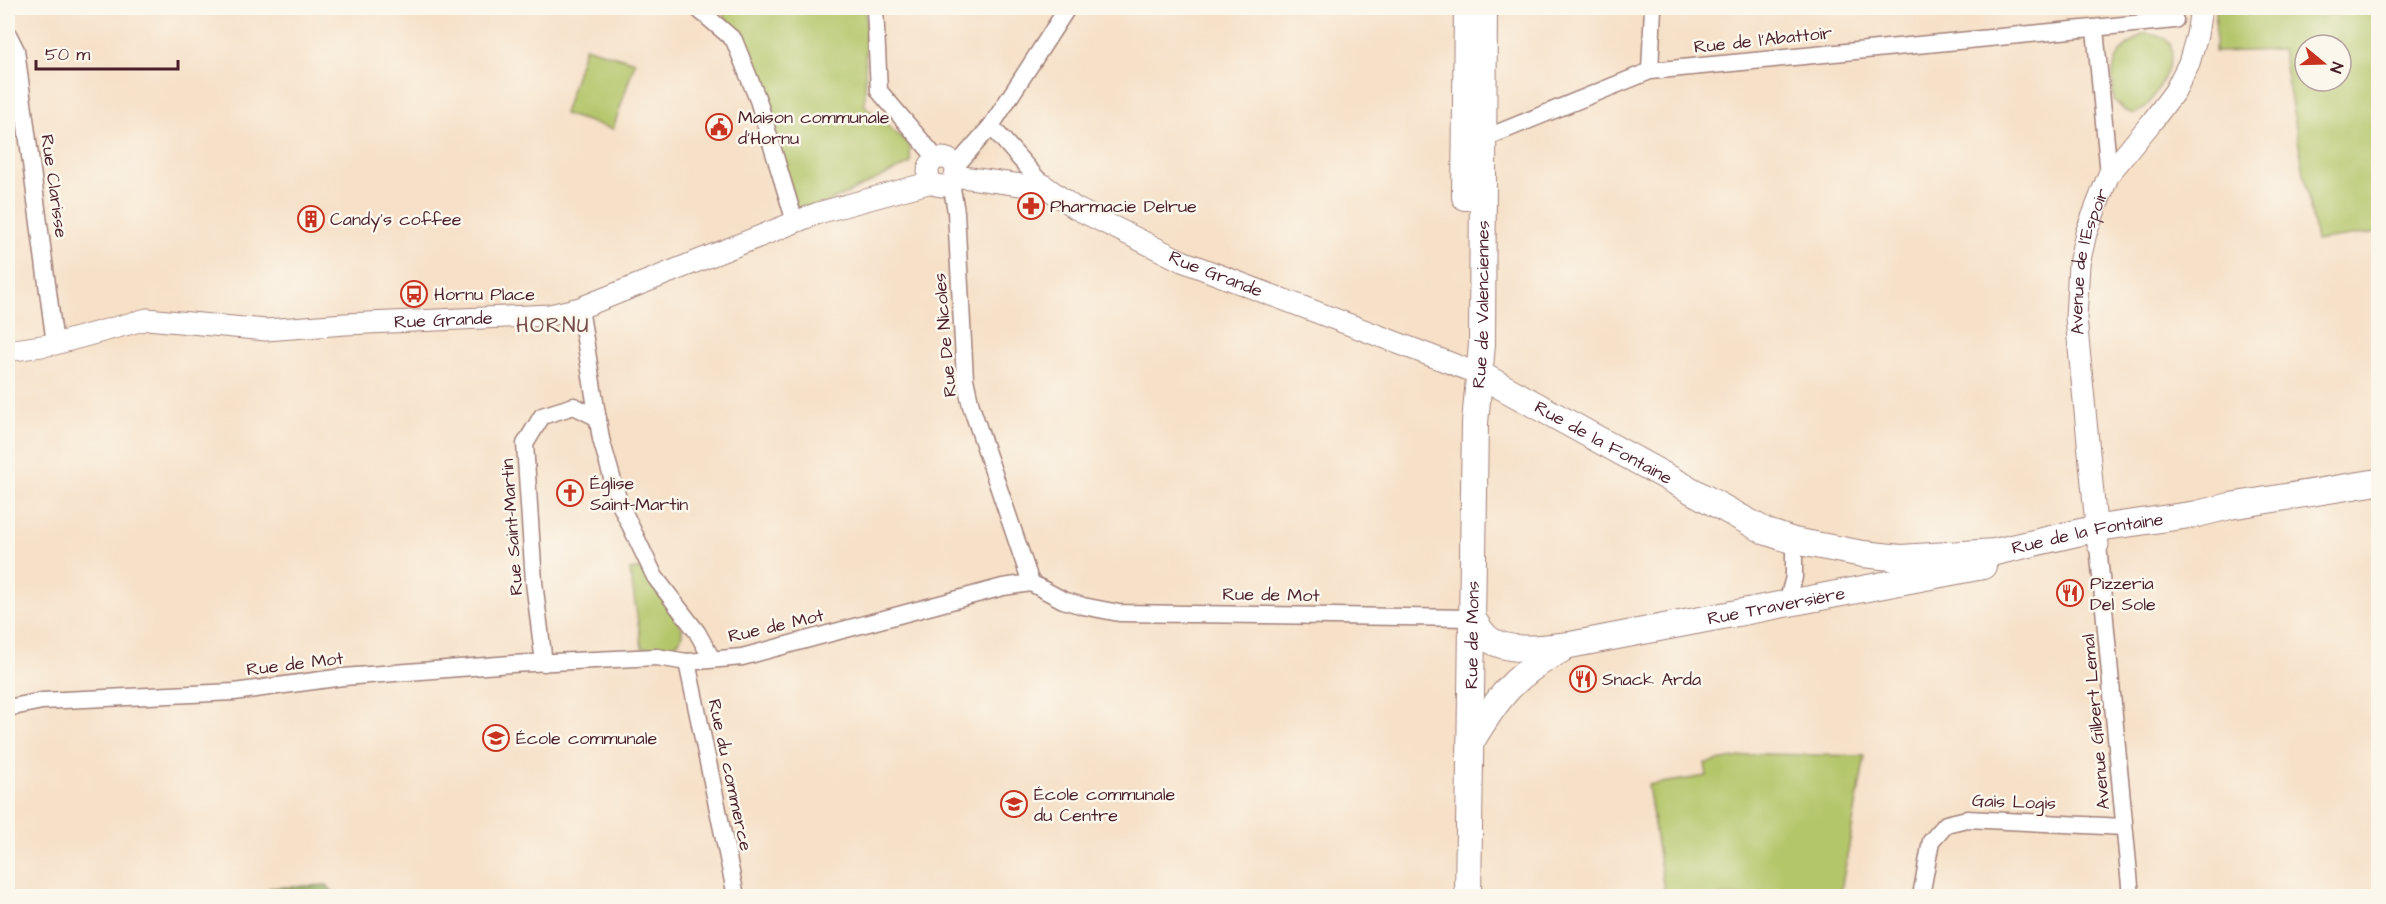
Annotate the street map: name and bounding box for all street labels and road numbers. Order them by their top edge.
street label: Rue de l'Abattoir [1693,20,1833,60]
street label: Rue Clarisse [34,133,74,240]
street label: Avenue de l'Espoir [2063,184,2115,336]
street label: Rue de Valenciennes [1466,220,1495,389]
street label: Rue Grande [1165,244,1267,303]
street label: Rue De Nicoles [927,272,963,398]
street label: Rue Grande [394,305,493,334]
street label: Rue de la Fontaine [1530,394,1677,490]
street label: Rue Saint-Martin [495,458,529,596]
street label: Rue de la Fontaine [2009,506,2165,560]
street label: Rue Traversière [1705,580,1847,631]
street label: Rue de Mons [1459,581,1485,689]
street label: Rue de Mot [1222,582,1321,608]
street label: Rue de Mot [726,603,827,649]
street label: Avenue Gilbert Lemal [2076,633,2116,811]
street label: Rue de Mot [245,646,346,682]
street label: Rue du commerce [702,697,758,854]
street label: Gais Logis [1971,788,2057,817]

